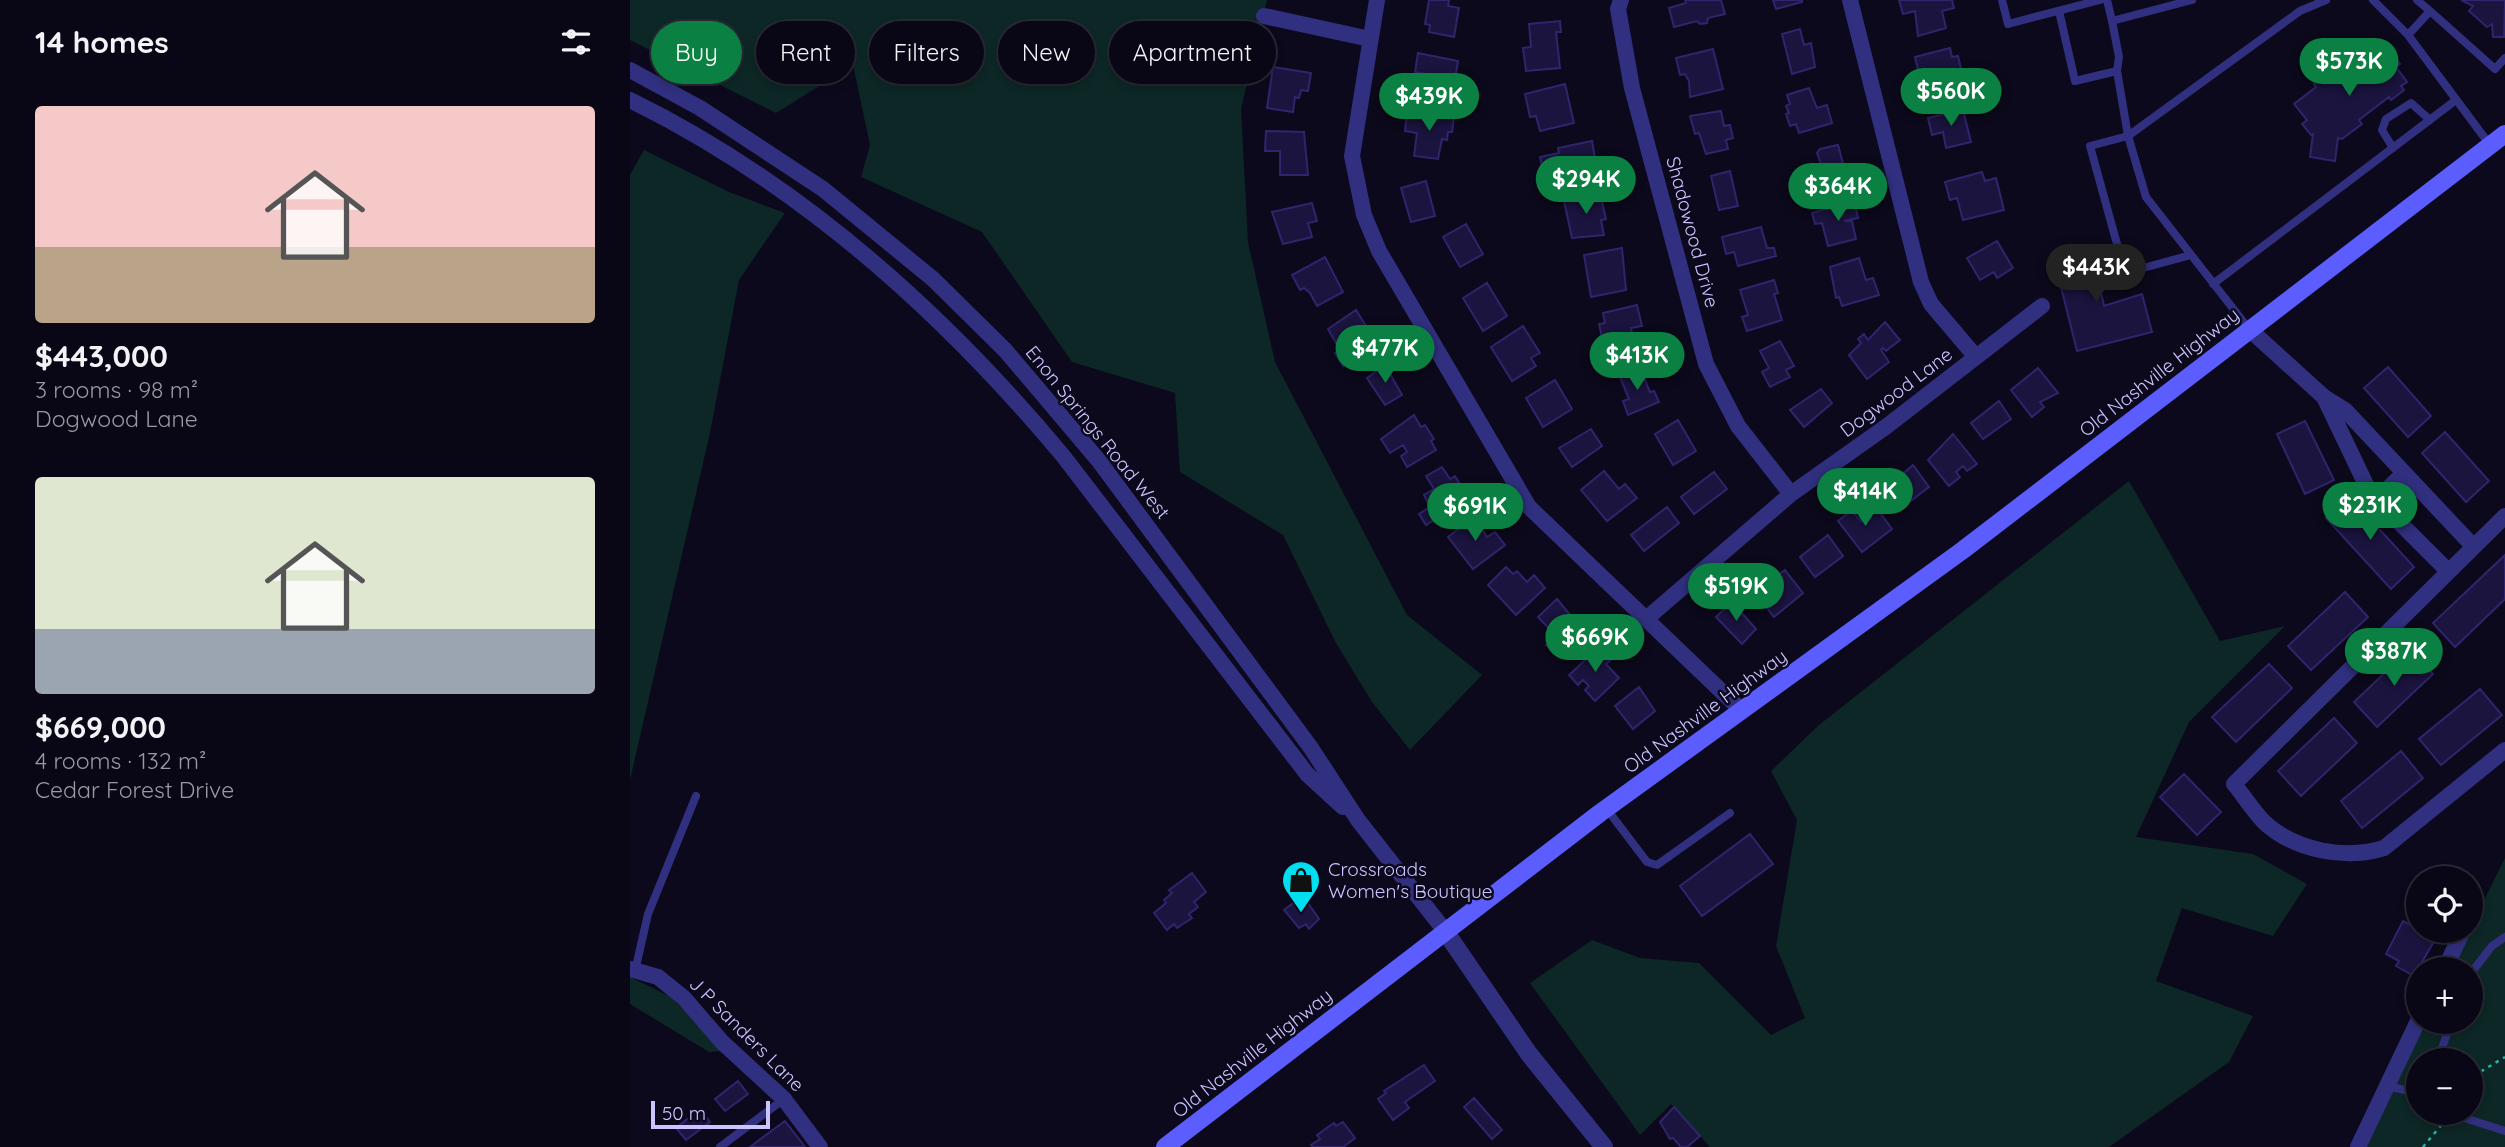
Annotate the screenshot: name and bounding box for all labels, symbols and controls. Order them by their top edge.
chip: Buy [651,21,742,84]
chip: Rent [756,21,855,84]
chip: Filters [869,21,984,84]
chip: New [998,21,1095,84]
chip: Apartment [1109,21,1276,84]
text: 14 homes [35,23,169,61]
icon: filters [557,23,595,61]
pin: $573K [2300,38,2398,98]
text: $573K [2315,46,2383,75]
pin: $560K [1902,68,2000,128]
pin: $439K [1380,74,1478,133]
text: $560K [1917,76,1985,105]
text: $439K [1395,81,1463,110]
icon: home [252,152,378,278]
street label: Shadowood Drive [1661,154,1725,310]
pin: $294K [1537,156,1635,216]
text: $294K [1552,164,1620,193]
pin: $364K [1789,164,1887,223]
text: $364K [1804,171,1872,200]
pin: $443K [2047,244,2145,304]
text: $443K [2062,252,2130,281]
street label: Old Nashville Highway [2074,302,2244,442]
pin: $477K [1336,326,1434,385]
pin: $413K [1588,332,1686,392]
text: $477K [1352,333,1418,362]
text: $443,000 [35,337,168,375]
street label: Enon Springs Road West [1021,340,1175,524]
text: $413K [1606,340,1668,369]
street label: Dogwood Lane [1835,342,1957,442]
text: 3 rooms · 98 m² [35,375,198,404]
text: Dogwood Lane [35,404,198,433]
pin: $414K [1816,468,1914,528]
text: $414K [1833,476,1897,505]
pin: $231K [2321,482,2419,542]
pin: $691K [1426,484,1524,543]
text: $231K [2338,490,2402,519]
text: $691K [1443,491,1507,520]
icon: home [252,523,378,649]
pin: $519K [1687,564,1785,623]
text: $519K [1704,571,1768,600]
pin: $669K [1546,614,1644,674]
text: $669K [1561,622,1629,651]
pin: $387K [2345,628,2443,688]
text: $387K [2361,636,2427,665]
street label: Old Nashville Highway [1619,644,1791,778]
text: $669,000 [35,708,166,746]
text: 4 rooms · 132 m² [35,746,206,775]
text: Cedar Forest Drive [35,775,234,804]
place label: Crossroads Women's Boutique [1328,857,1493,903]
shop icon: Crossroads Women's Boutique [1280,859,1322,914]
map controls [2406,866,2483,1125]
button: locate [2406,866,2483,943]
button: + [2406,957,2483,1034]
street label: J P Sanders Lane [685,972,809,1096]
street label: Old Nashville Highway [1167,983,1337,1123]
button: − [2406,1048,2483,1125]
scale bar [651,1098,770,1130]
text: 50 m [662,1101,706,1125]

